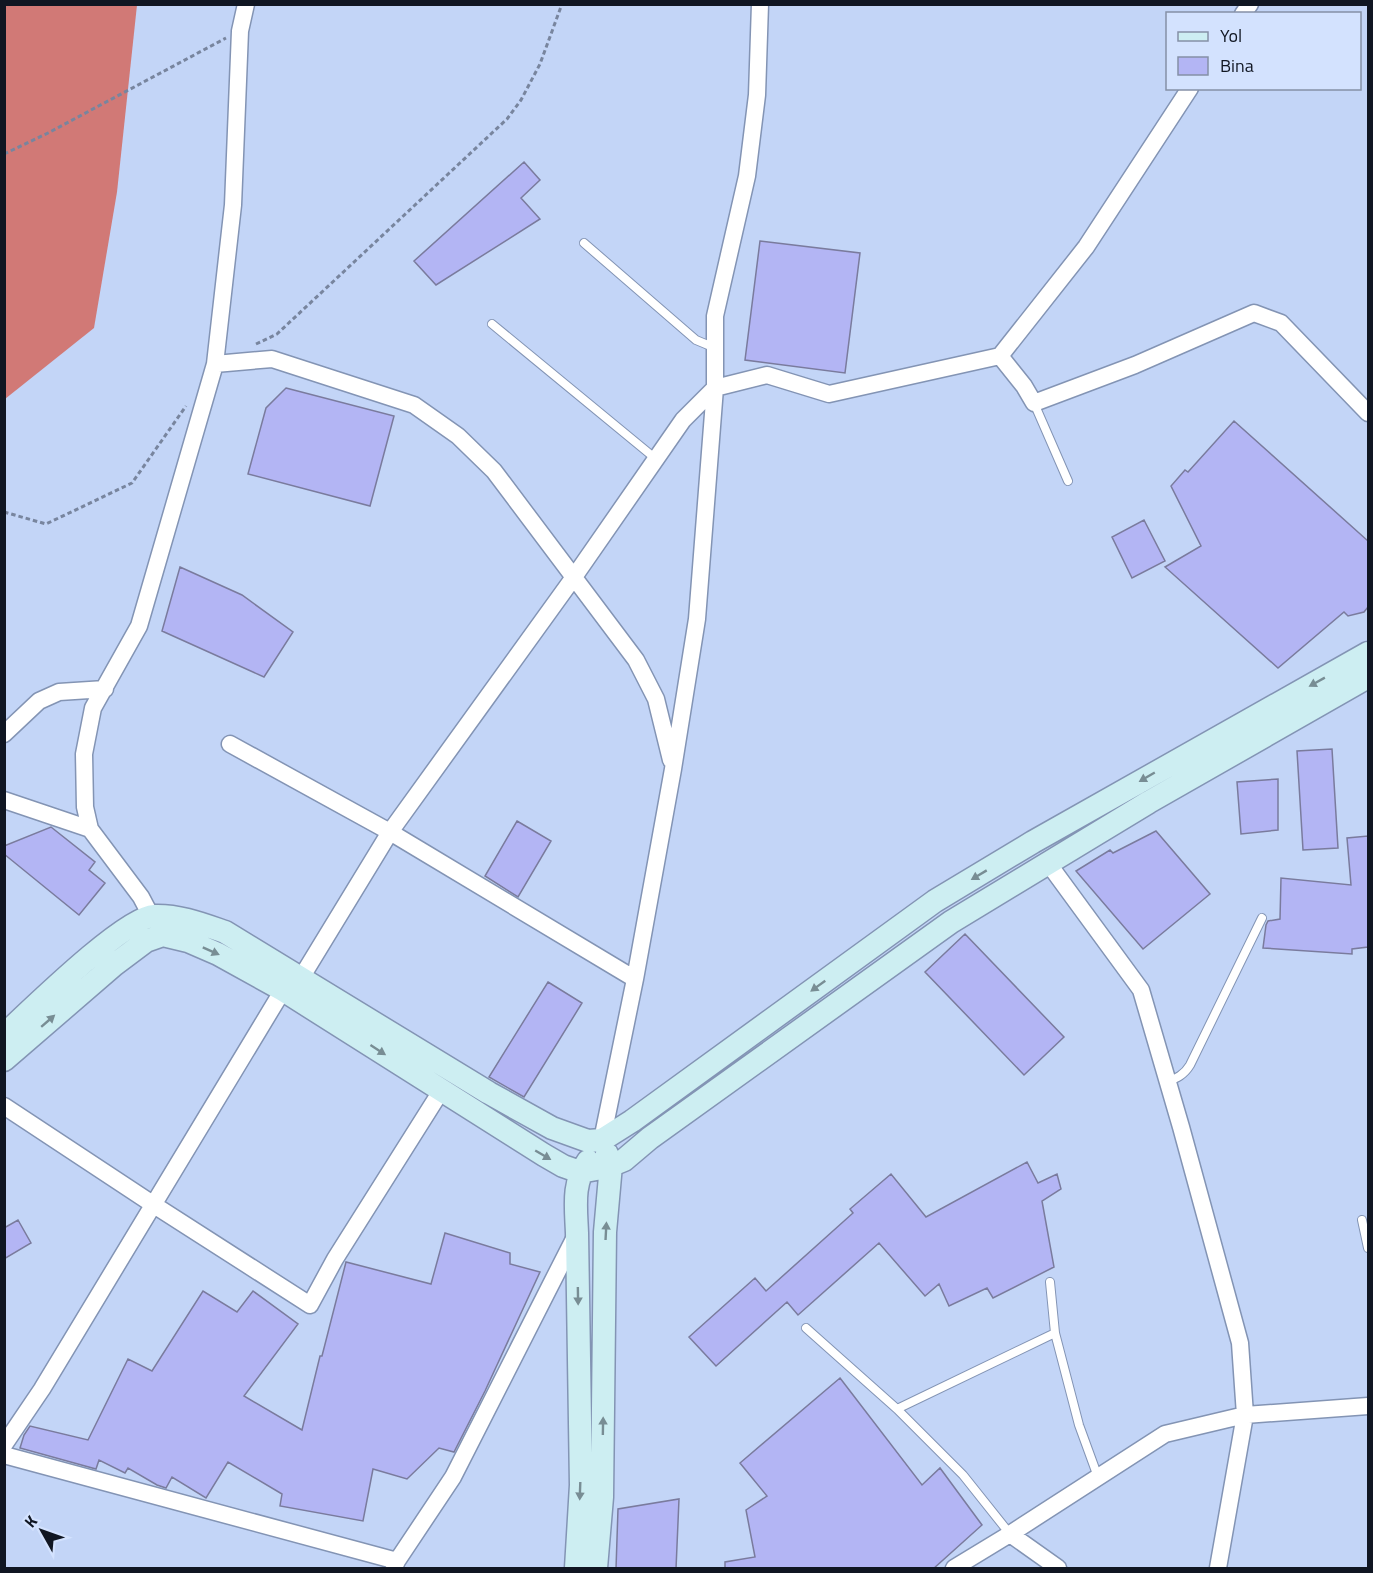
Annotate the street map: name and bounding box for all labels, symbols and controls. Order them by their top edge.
legend [1166,12,1361,90]
text: Yol [1220,22,1242,49]
text: Bina [1220,52,1254,79]
one-way arrow [1309,677,1326,687]
one-way arrow [1138,772,1155,782]
one-way arrow [970,870,987,880]
one-way arrow [202,947,220,956]
one-way arrow [811,980,827,992]
one-way arrow [40,1015,55,1028]
one-way arrow [370,1045,387,1056]
one-way arrow [535,1150,552,1160]
one-way arrow [601,1222,610,1241]
one-way arrow [573,1287,583,1306]
one-way arrow [598,1417,607,1436]
one-way arrow [575,1482,585,1501]
north arrow [12,1501,72,1561]
text: K [18,1510,43,1533]

